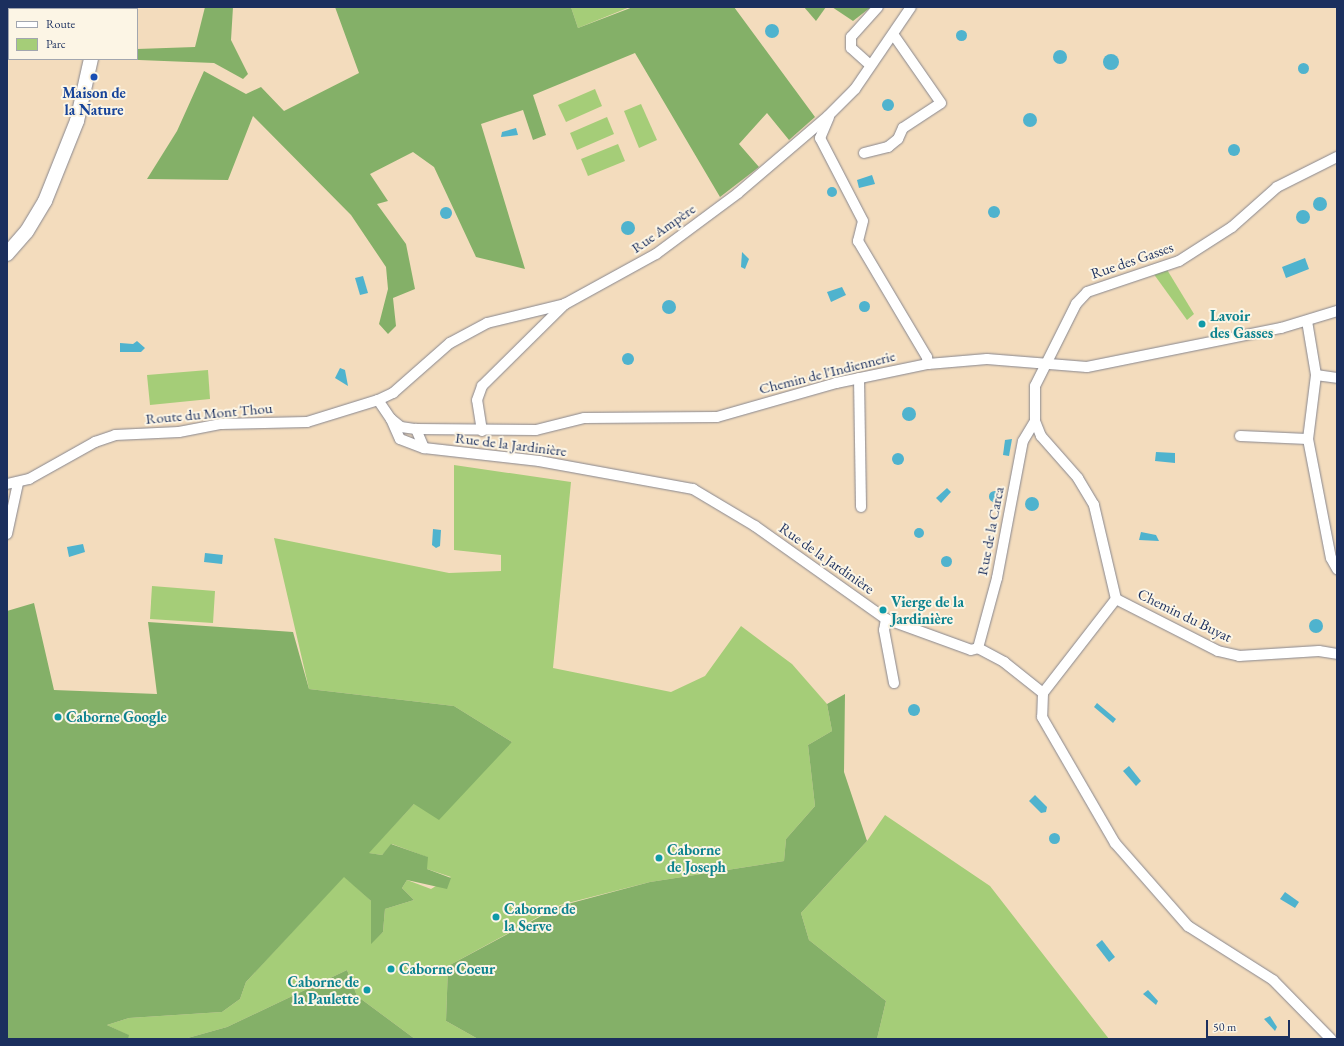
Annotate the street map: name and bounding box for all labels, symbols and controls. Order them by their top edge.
legend [8,8,138,60]
text: Route [46,16,75,32]
text: Parc [46,36,66,52]
marker: Maison de la Nature [89,72,99,82]
place label: Maison de la Nature [62,83,126,118]
street label: Rue Ampère [628,199,698,257]
street label: Rue des Gasses [1088,237,1176,283]
place label: Lavoir des Gasses [1210,306,1273,341]
marker: Lavoir des Gasses [1197,319,1207,329]
street label: Chemin de l'Indiennerie [757,346,897,398]
street label: Route du Mont Thou [145,398,273,428]
street label: Rue de la Jardinière [454,428,568,460]
street label: Rue de la Carca [973,485,1007,577]
street label: Rue de la Jardinière [776,518,878,598]
street label: Chemin du Buyat [1135,584,1235,646]
place label: Vierge de la Jardinière [891,592,964,627]
marker: Vierge de la Jardinière [878,605,888,615]
place label: Caborne Google [66,708,167,726]
marker: Caborne Google [53,712,63,722]
place label: Caborne de Joseph [667,840,726,875]
marker: Caborne de Joseph [654,853,664,863]
place label: Caborne de la Serve [504,899,576,934]
marker: Caborne de la Serve [491,912,501,922]
place label: Caborne Coeur [399,960,495,978]
marker: Caborne Coeur [386,964,396,974]
place label: Caborne de la Paulette [287,972,359,1007]
marker: Caborne de la Paulette [362,985,372,995]
scale bar [1208,1012,1292,1038]
text: 50 m [1213,1019,1236,1035]

